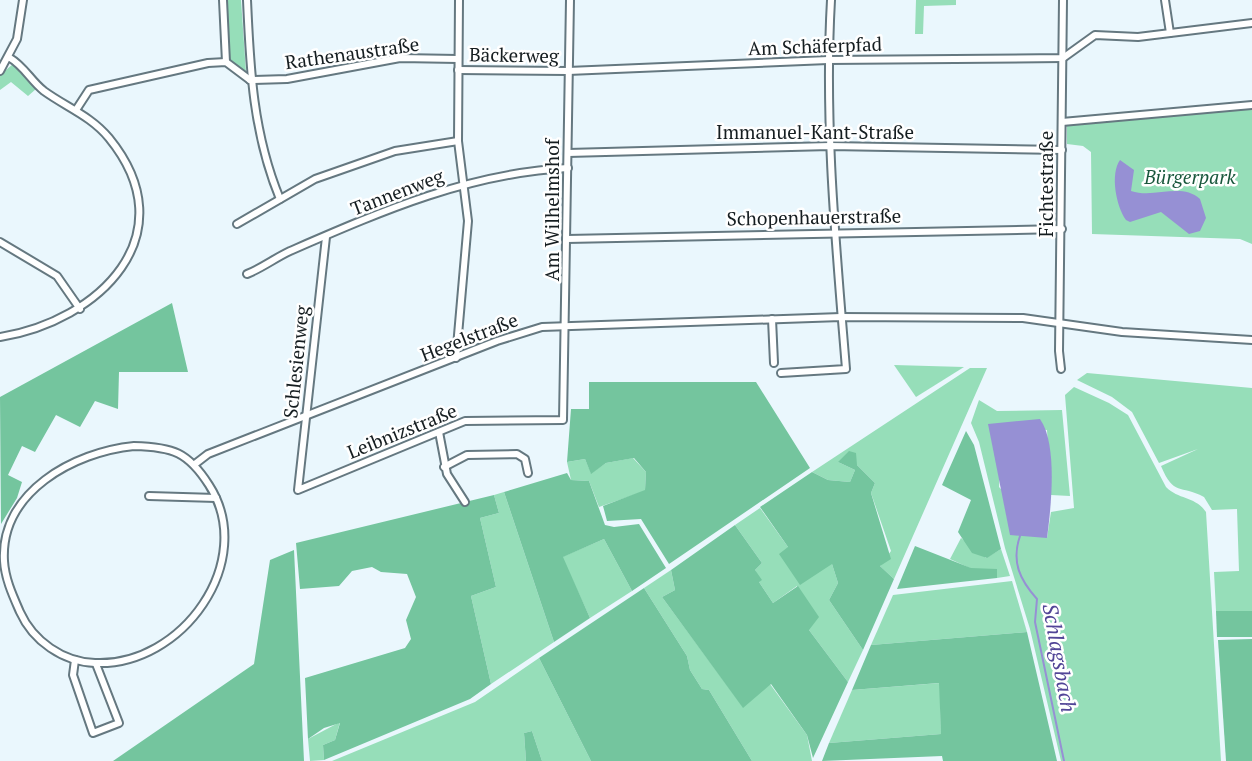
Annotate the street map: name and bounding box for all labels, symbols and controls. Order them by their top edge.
street label: Rathenaustraße [283,31,421,74]
street label: Am Schäferpfad [747,31,883,60]
street label: Bäckerweg [469,41,560,68]
street label: Immanuel-Kant-Straße [716,119,914,144]
street label: Fichtestraße [1033,131,1058,237]
street label: Am Wilhelmshof [539,137,564,281]
street label: Tannenweg [347,162,448,221]
park label: Bürgerpark [1143,164,1236,189]
street label: Schopenhauerstraße [726,202,902,231]
street label: Schlesienweg [277,303,314,420]
street label: Hegelstraße [416,306,521,367]
street label: Leibnizstraße [343,397,460,464]
water label: Schlagsbach [1037,601,1083,715]

